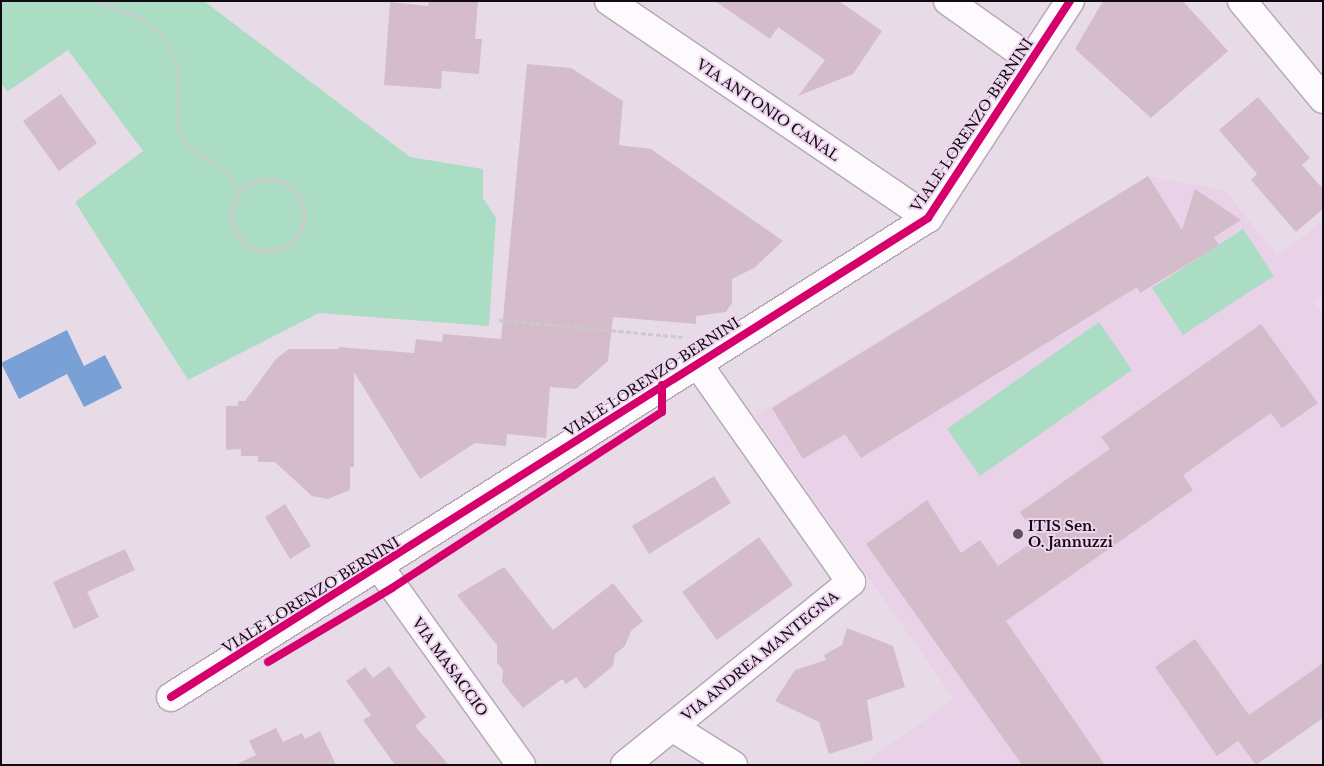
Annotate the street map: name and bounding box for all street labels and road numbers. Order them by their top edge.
street label: VIALE LORENZO BERNINI [908,35,1036,215]
street label: VIA ANTONIO CANAL [693,55,843,165]
street label: VIALE LORENZO BERNINI [561,314,743,440]
street label: VIALE LORENZO BERNINI [219,533,403,657]
street label: VIA ANDREA MANTEGNA [677,587,843,725]
street label: VIA MASACCIO [408,614,492,720]

